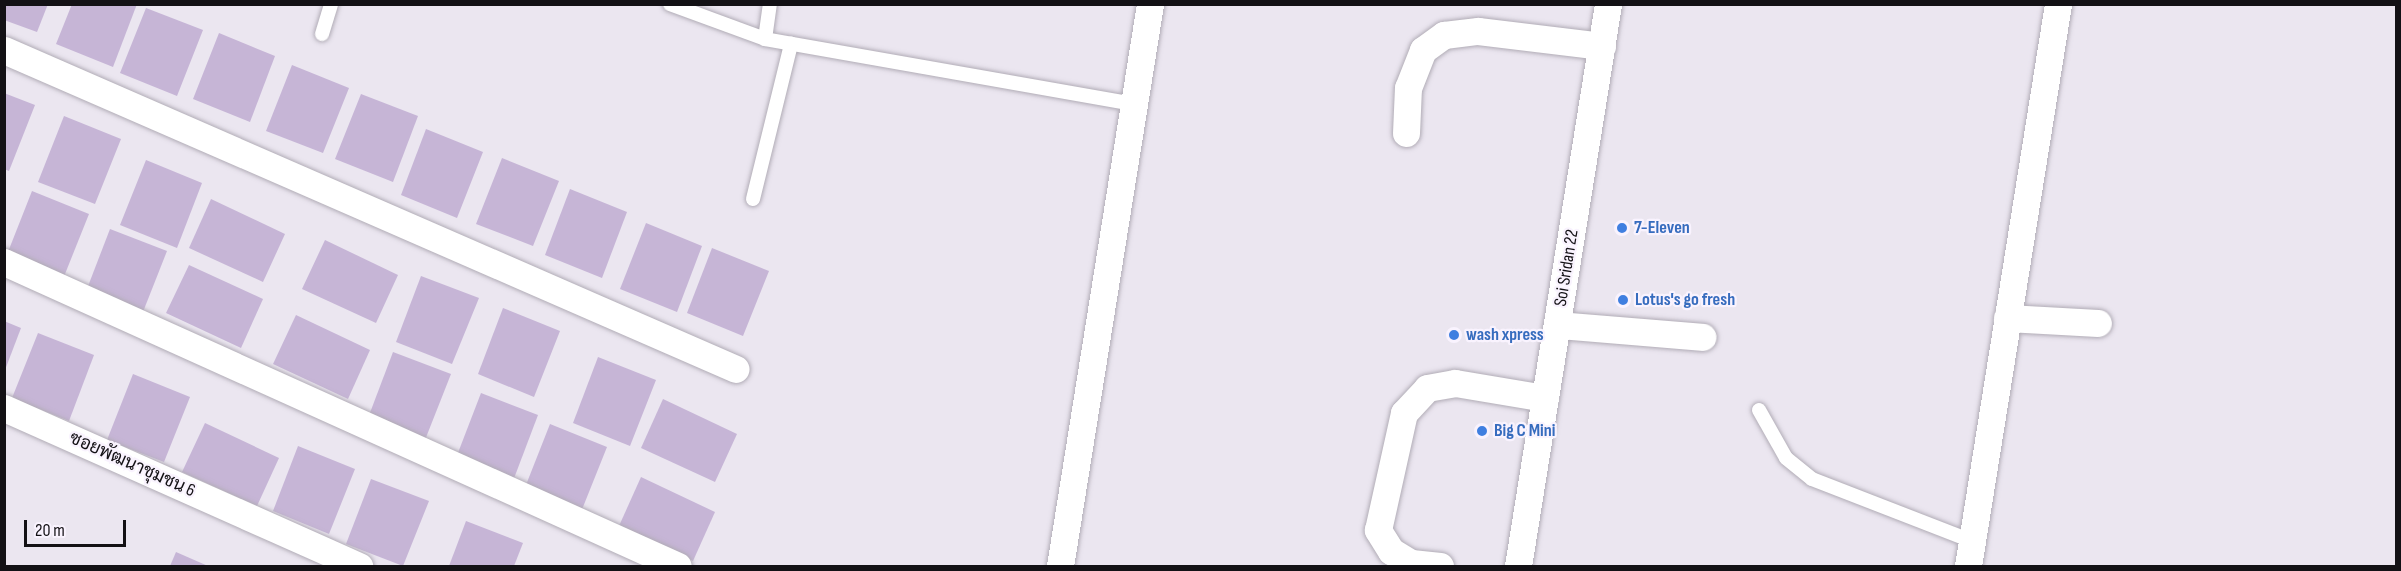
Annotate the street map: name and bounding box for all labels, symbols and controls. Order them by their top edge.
place label: 7-Eleven [1634,217,1690,239]
marker: 7-Eleven [1615,221,1629,235]
street label: Soi Sridan 22 [1550,228,1584,308]
place label: Lotus's go fresh [1635,289,1735,311]
marker: Lotus's go fresh [1616,293,1630,307]
place label: wash xpress [1466,324,1544,346]
marker: wash xpress [1447,328,1461,342]
place label: Big C Mini [1494,420,1555,442]
marker: Big C Mini [1475,424,1489,438]
street label: ซอยพัฒนาชุมชน 6 [66,428,198,502]
scale bar [27,508,129,546]
text: 20 m [35,520,65,541]

